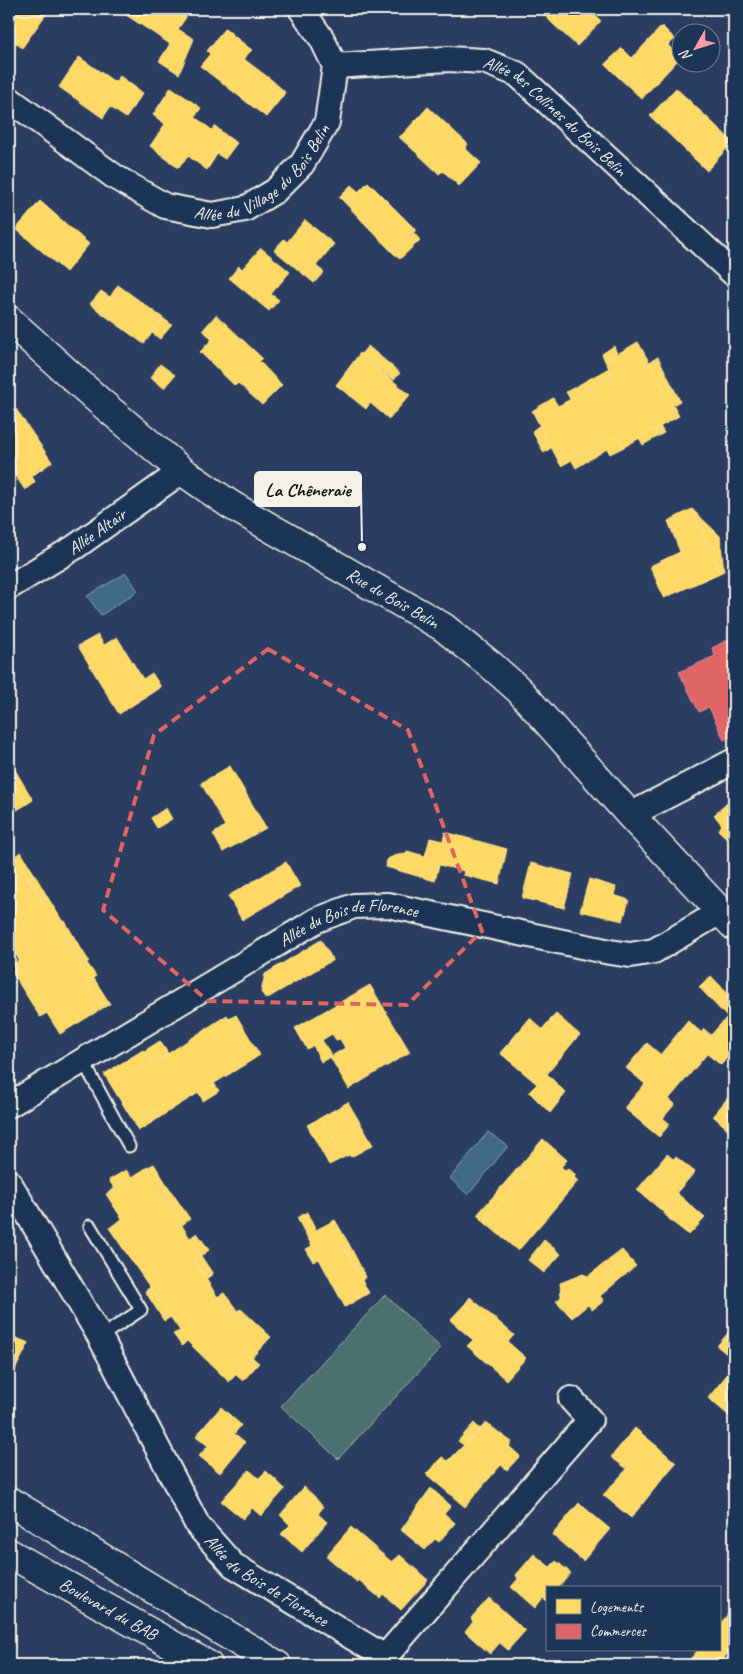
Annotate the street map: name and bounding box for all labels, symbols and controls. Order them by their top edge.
north arrow [670,22,720,72]
text: N [675,45,696,65]
street label: Allée des Collines du Bois Belin [480,51,632,181]
street label: Allée du Village du Bois Belin [192,119,335,226]
callout: La Chêneraie [255,472,361,506]
text: La Chêneraie [265,478,352,502]
street label: Allée Altaïr [64,502,132,560]
street label: Rue du Bois Belin [343,563,444,634]
street label: Allée du Bois de Florence [275,894,421,951]
street label: Allée du Bois de Florence [200,1530,333,1632]
street label: Boulevard du BAB [56,1573,163,1646]
legend [546,1586,720,1652]
text: Logements [590,1598,645,1617]
text: Commerces [590,1622,647,1641]

